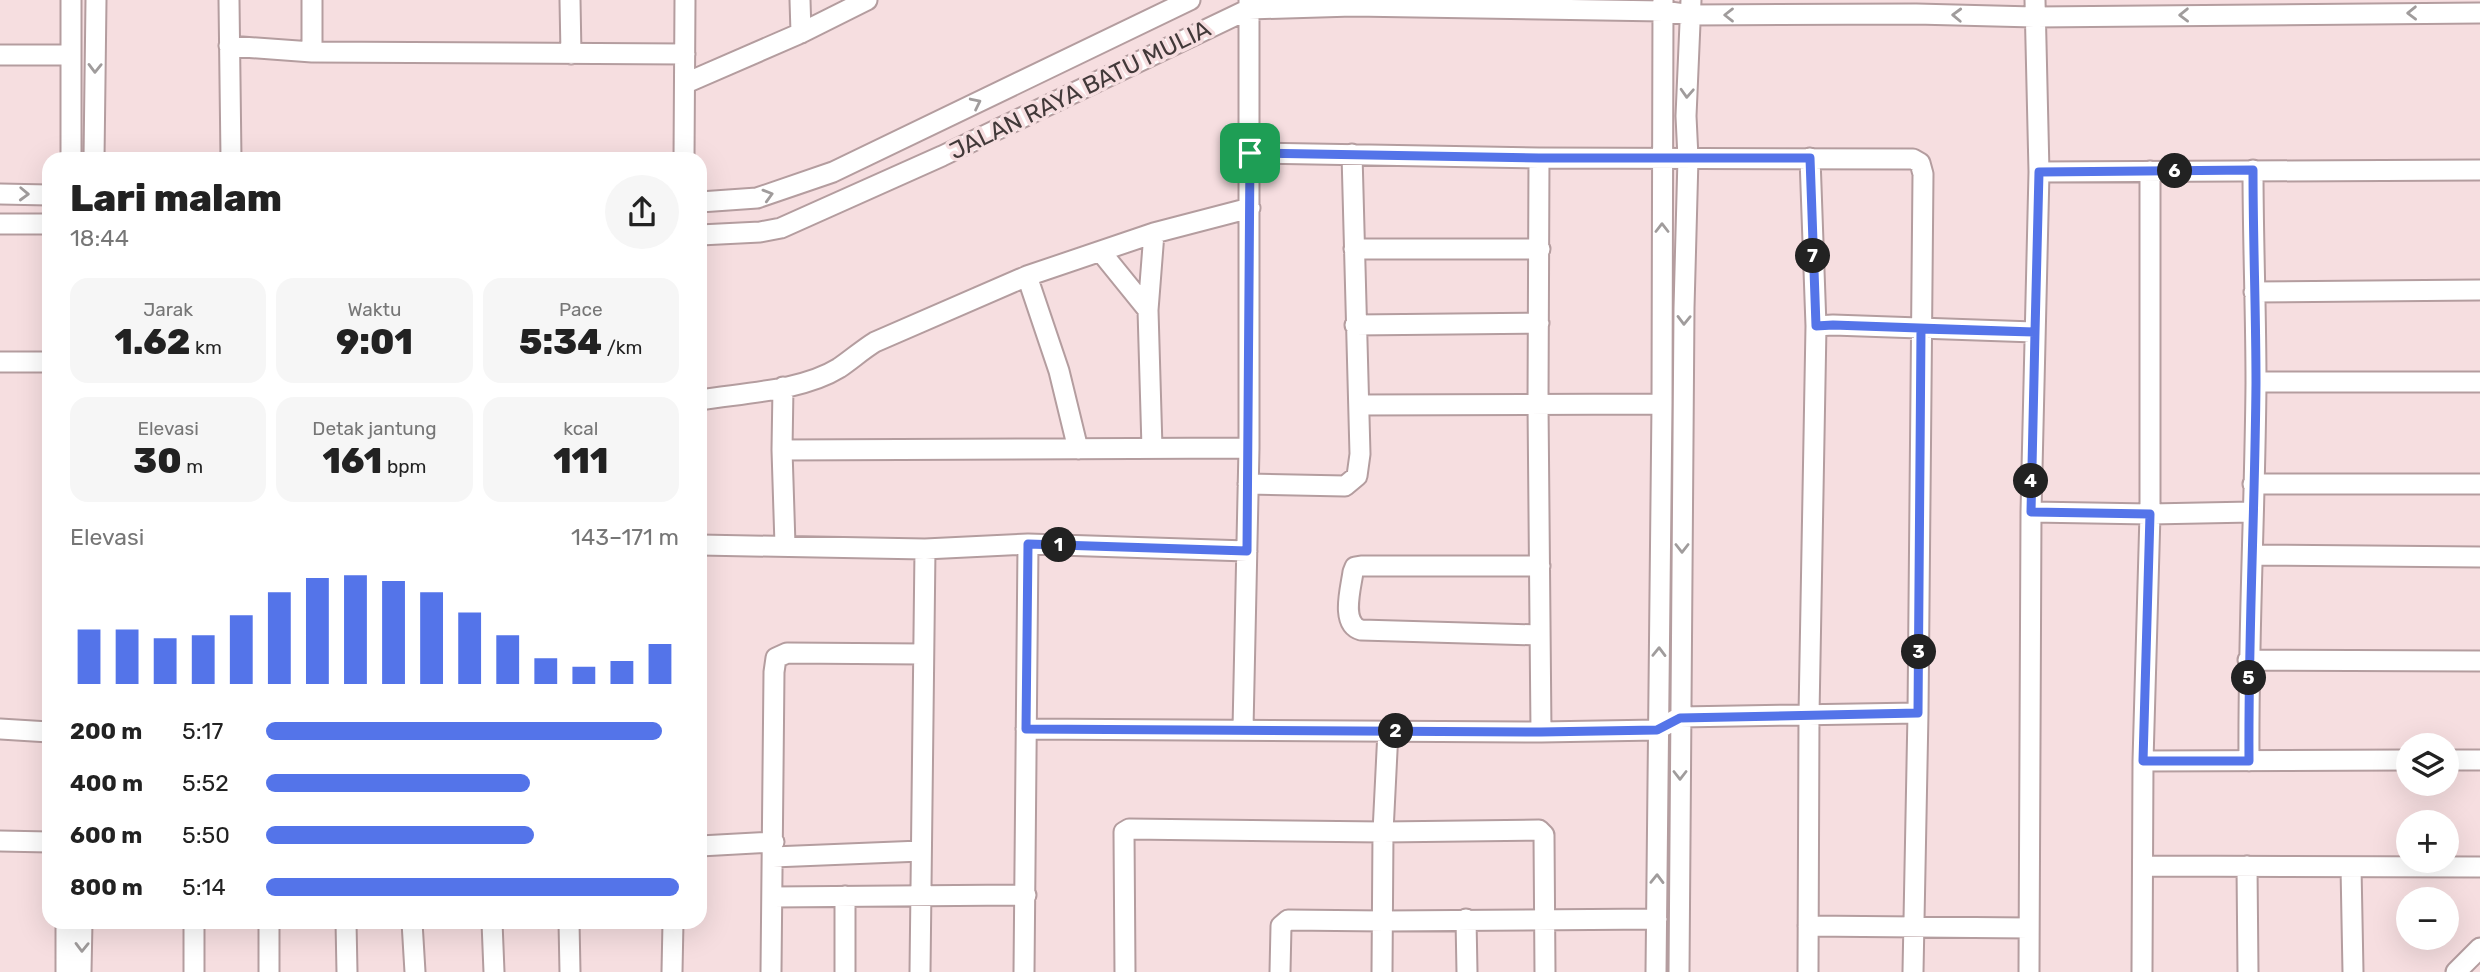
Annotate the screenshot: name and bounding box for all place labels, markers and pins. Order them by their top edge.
pin [1220,123,1280,183]
pin: 6 [2158,154,2192,188]
pin: 7 [1796,238,1830,274]
pin: 4 [2014,463,2048,498]
pin: 1 [1042,528,1076,562]
pin: 3 [1902,634,1937,670]
pin: 5 [2232,660,2266,696]
pin: 2 [1378,714,1414,748]

